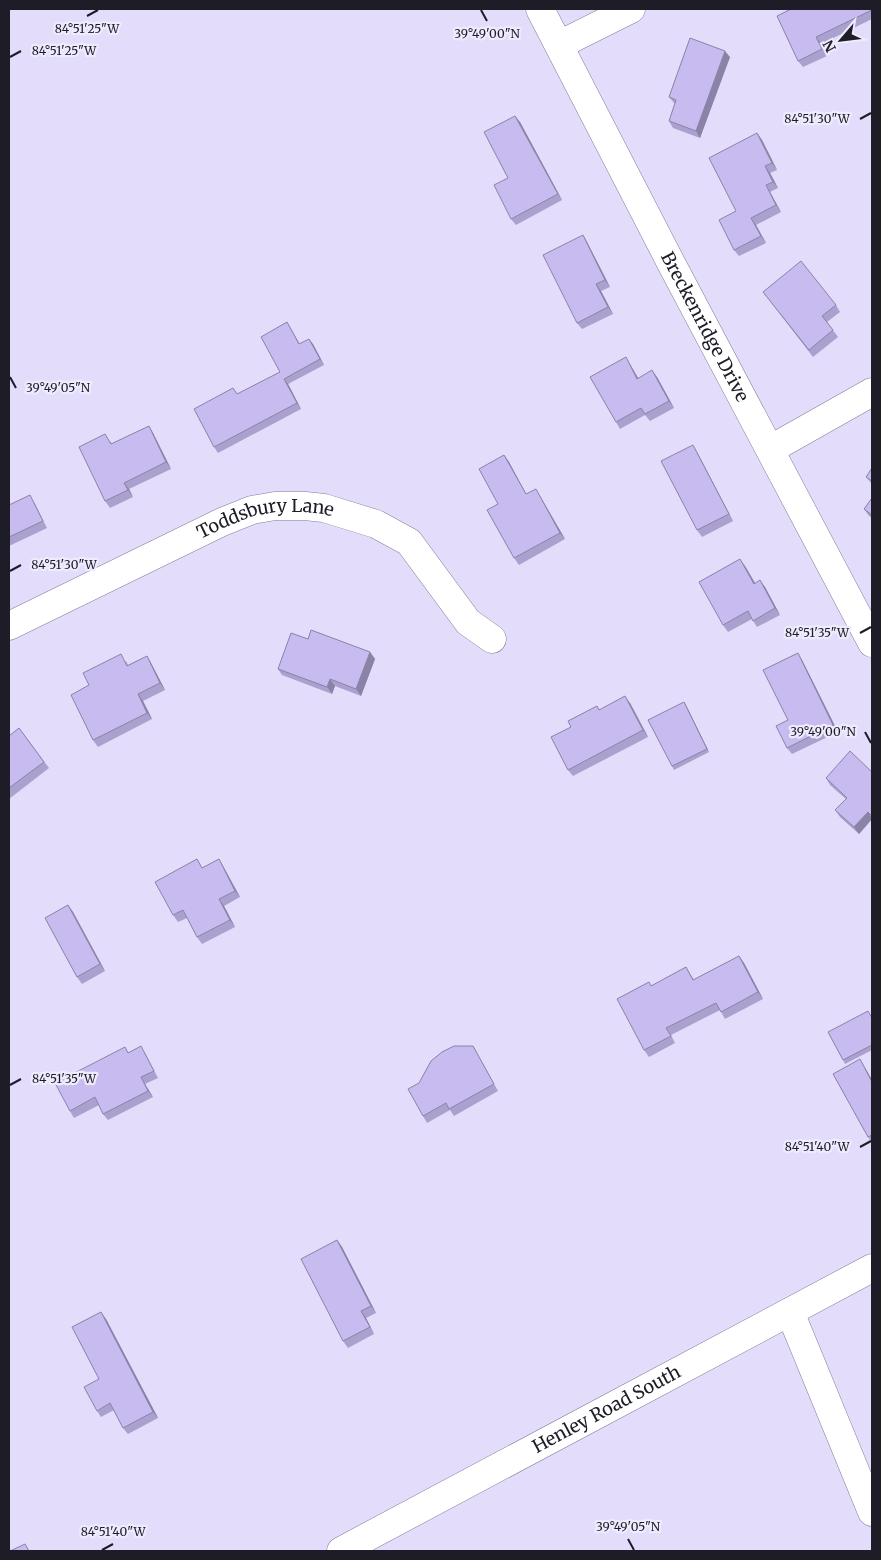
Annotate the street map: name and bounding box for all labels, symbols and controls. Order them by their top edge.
north arrow [816,15,866,65]
text: 84°51'25"W [55,21,120,36]
text: 39°49'00"N [454,26,520,41]
text: N [819,37,840,55]
text: 84°51'25"W [32,43,97,58]
text: 84°51'30"W [784,111,851,126]
street label: Breckenridge Drive [656,248,754,406]
text: 39°49'05"N [26,380,91,395]
street label: Toddsbury Lane [193,494,337,544]
text: 84°51'30"W [31,557,98,572]
text: 84°51'35"W [785,625,850,640]
text: 39°49'00"N [790,724,856,739]
text: 84°51'35"W [32,1071,97,1086]
text: 84°51'40"W [785,1139,850,1154]
street label: Henley Road South [528,1360,684,1458]
text: 39°49'05"N [596,1519,661,1534]
text: 84°51'40"W [81,1524,146,1539]

